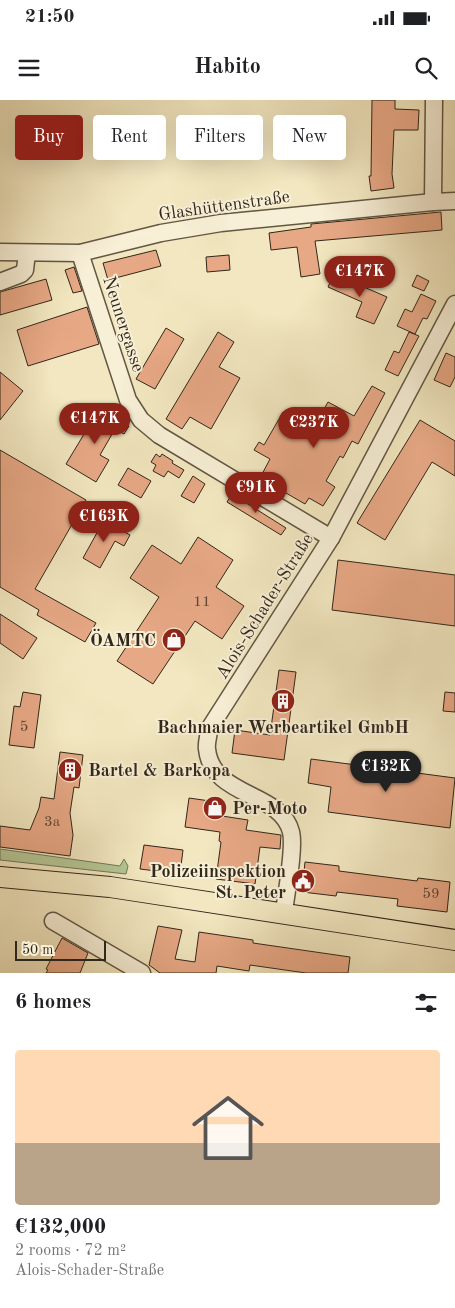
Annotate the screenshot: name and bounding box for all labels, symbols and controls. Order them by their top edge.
text: 21:50 [25,8,74,27]
icon: menu [15,54,43,82]
icon: search [412,54,440,82]
text: Habito [194,56,261,78]
chip: Buy [15,115,83,160]
chip: Rent [93,115,166,160]
chip: Filters [176,115,263,160]
chip: New [273,115,346,160]
street label: Glashüttenstraße [157,188,291,224]
pin: €147K [325,256,395,298]
text: €147K [335,264,385,280]
street label: Neunergasse [99,274,147,374]
pin: €147K [60,402,130,445]
pin: €237K [279,406,349,449]
text: €147K [70,411,120,427]
text: €237K [289,415,339,431]
pin: €91K [226,472,286,514]
text: €91K [236,480,276,496]
pin: €163K [69,500,139,543]
text: €163K [79,509,129,525]
street label: Alois-Schader-Straße [213,531,317,682]
house number: 11 [193,595,211,610]
shop icon: ÖAMTC [161,627,187,653]
place label: ÖAMTC [90,628,156,650]
building icon: Bachmaier Werbeartikel GmbH [270,688,296,714]
place label: Bachmaier Werbeartikel GmbH [157,719,409,737]
house number: 5 [20,720,28,735]
pin: €132K [351,750,421,793]
building icon: Bartel & Barkopa [57,757,83,783]
text: €132K [361,759,411,775]
place label: Bartel & Barkopa [88,762,230,780]
shop icon: Per-Moto [202,795,228,821]
place label: Per-Moto [232,800,307,818]
house number: 3a [44,815,61,830]
place label: Polizeiinspektion St. Peter [150,863,286,902]
public building icon: Polizeiinspektion St. Peter [290,868,316,894]
house number: 59 [422,887,440,902]
scale bar [15,938,106,961]
text: 50 m [22,943,53,957]
icon: filters [412,989,440,1017]
text: 6 homes [15,992,91,1013]
icon: home [183,1083,273,1173]
text: €132,000 [15,1217,106,1238]
text: 2 rooms · 72 m² [15,1243,126,1259]
text: Alois-Schader-Straße [15,1263,164,1279]

